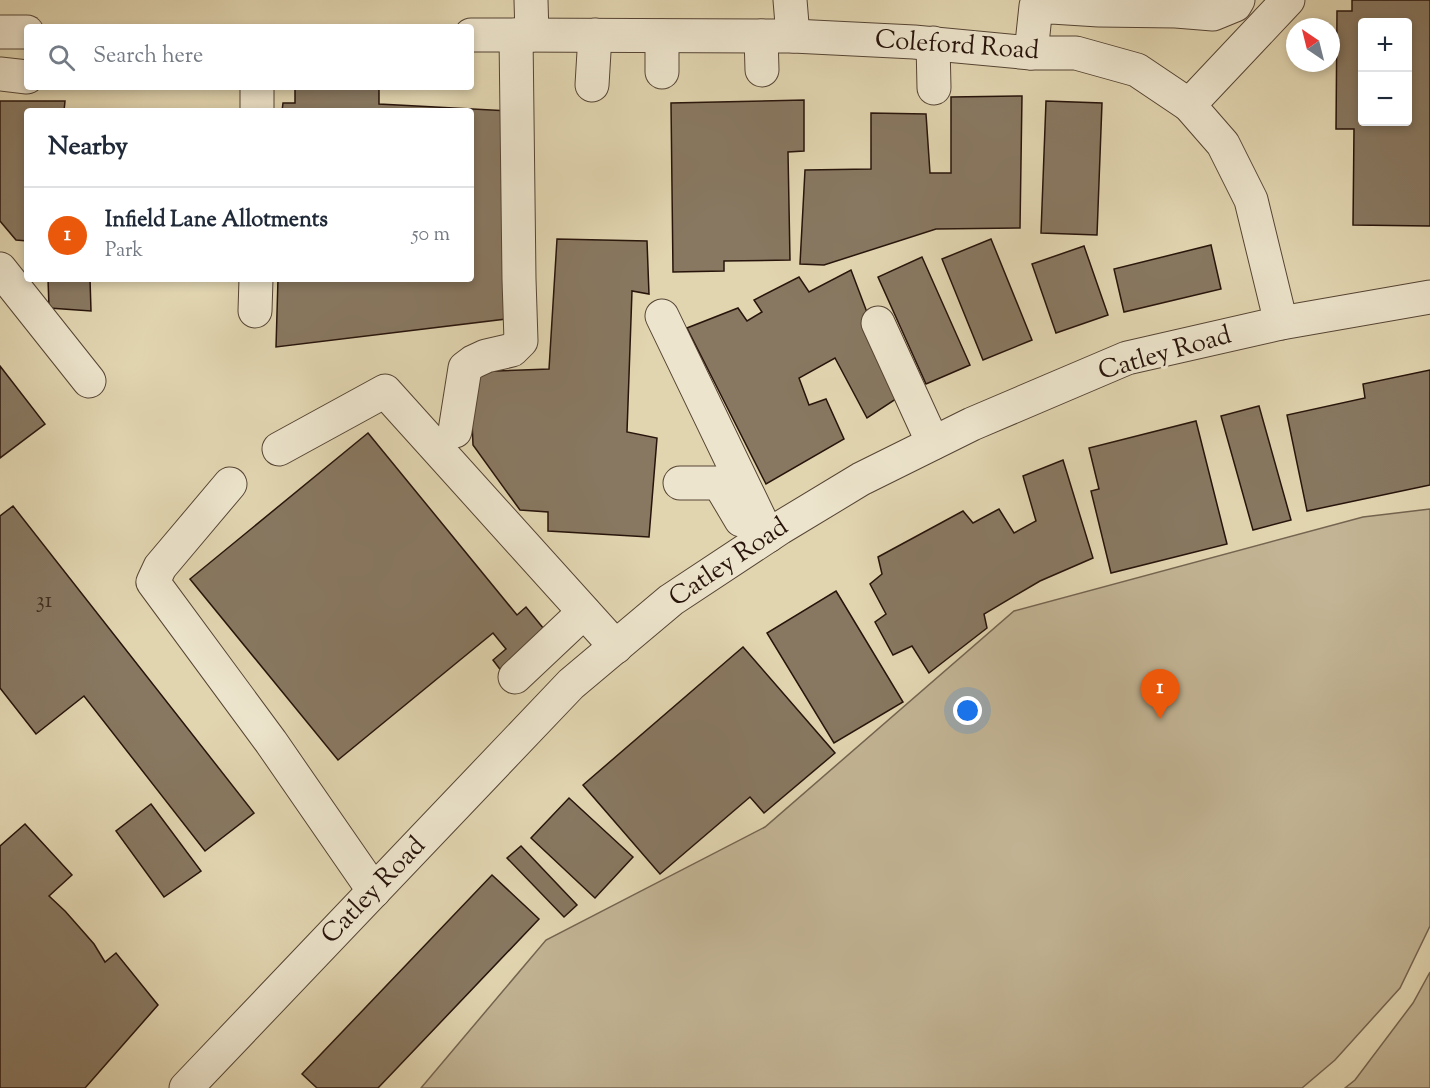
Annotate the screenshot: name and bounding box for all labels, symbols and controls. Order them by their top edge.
north arrow [1286,18,1340,72]
map controls [1358,18,1412,126]
button: + [1358,18,1412,72]
street label: Coleford Road [874,22,1041,70]
search box [24,24,474,90]
icon: search [45,41,78,74]
text: Search here [93,41,203,73]
button: − [1358,72,1412,126]
text: Nearby [48,129,128,166]
text: Infield Lane Allotments [105,205,328,237]
text: 1 [64,221,71,250]
text: 50 m [412,221,450,250]
text: Park [105,237,143,266]
street label: Catley Road [1094,317,1236,391]
street label: Catley Road [662,509,796,617]
house number: 31 [36,586,53,618]
pin: 1 [1140,670,1180,719]
your location [953,696,982,725]
street label: Catley Road [313,829,435,953]

